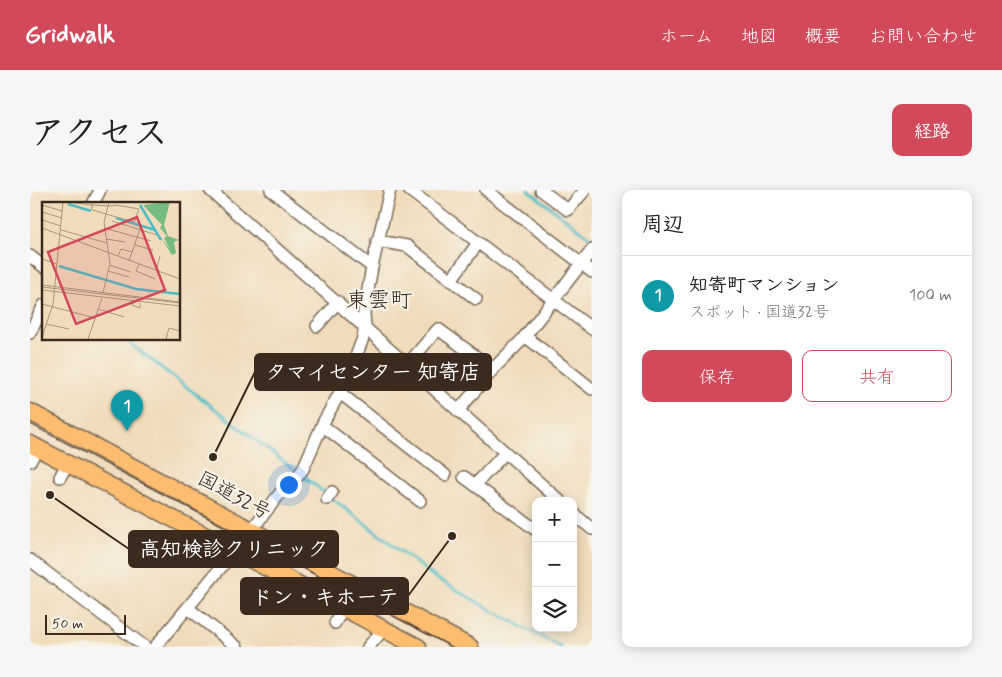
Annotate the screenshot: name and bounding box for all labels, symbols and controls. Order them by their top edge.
text: Gridwalk [25,20,115,51]
text: ホーム [660,25,713,49]
text: 地図 [741,25,777,49]
text: 概要 [805,25,841,49]
text: お問い合わせ [869,25,977,49]
button: 経路 [892,104,972,156]
text: アクセス [30,111,168,157]
inset map [42,202,180,340]
text: 周辺 [642,211,684,239]
text: 知寄町マンション [689,273,839,298]
text: 1 [654,285,662,306]
text: 100 m [909,285,952,306]
district label: 東雲町 [346,287,412,315]
text: スポット · 国道32号 [689,302,829,323]
button: 保存 [642,350,792,402]
button: 共有 [802,350,952,402]
callout: タマイセンター 知寄店 [255,354,491,390]
text: タマイセンター 知寄店 [265,359,481,387]
pin: 1 [111,390,143,431]
street label: 国道32号 [193,465,275,527]
your location [276,472,302,498]
map controls [532,497,577,632]
button: + [532,497,577,542]
callout: 高知検診クリニック [129,531,338,567]
text: 高知検診クリニック [140,536,329,564]
button: − [532,542,577,587]
callout: ドン・キホーテ [241,578,408,614]
text: ドン・キホーテ [252,584,399,612]
button: layers [532,587,577,632]
scale bar [45,612,126,635]
text: 50 m [52,615,83,633]

